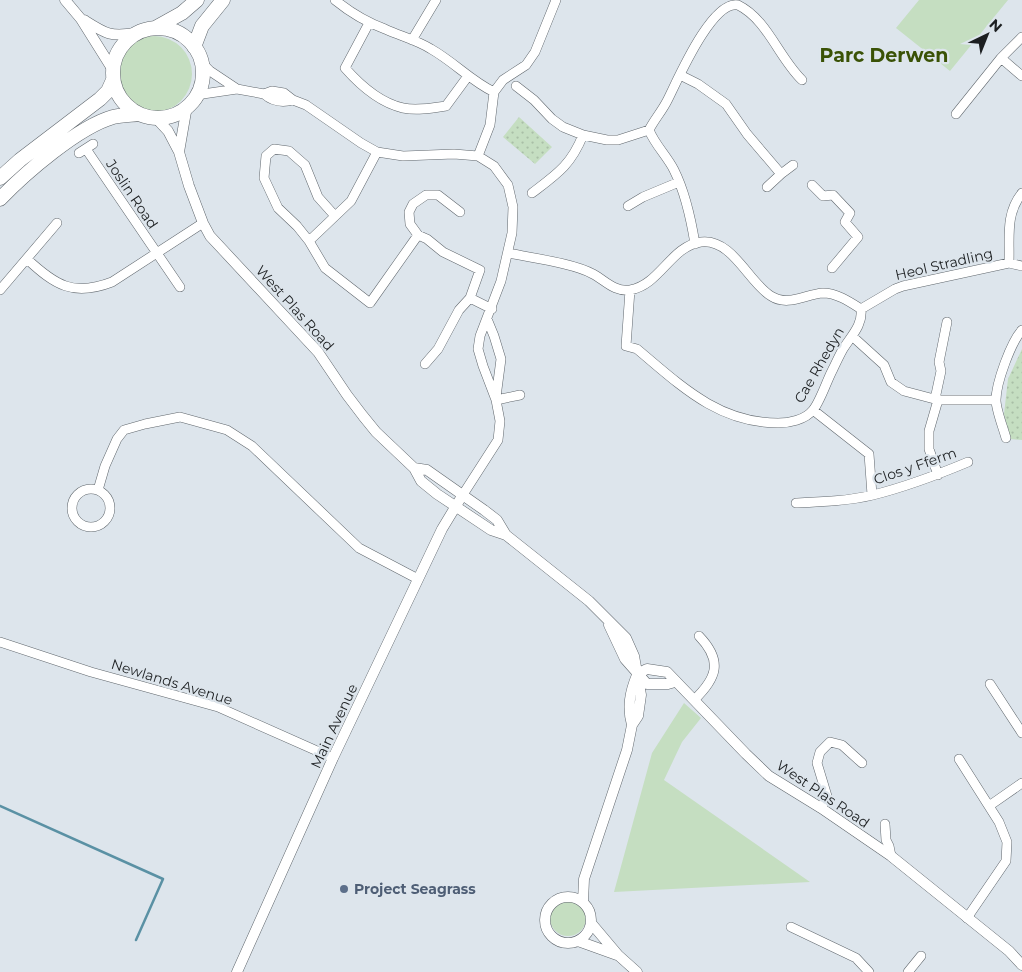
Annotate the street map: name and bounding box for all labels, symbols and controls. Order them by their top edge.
north arrow [962,10,1012,60]
text: N [986,15,1006,36]
district label: Parc Derwen [820,44,948,67]
street label: Joslin Road [102,155,162,232]
street label: Heol Stradling [893,244,995,284]
street label: West Plas Road [252,262,338,354]
street label: Cae Rhedyn [790,324,848,406]
street label: Clos y Fferm [871,443,959,489]
street label: Newlands Avenue [109,655,235,709]
street label: Main Avenue [307,681,361,771]
street label: West Plas Road [773,756,873,832]
place label: Project Seagrass [354,880,476,898]
marker: Project Seagrass [338,883,350,895]

